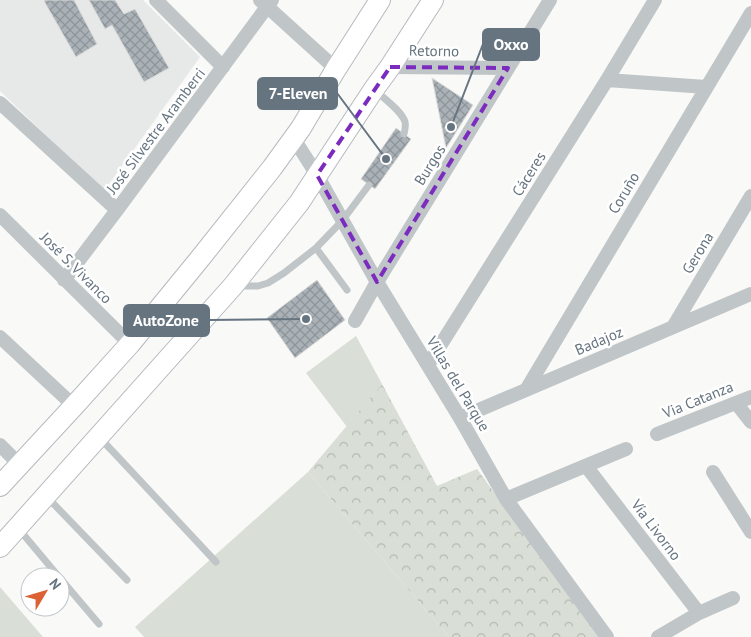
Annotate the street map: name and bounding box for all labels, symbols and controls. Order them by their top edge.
callout: Oxxo [483,29,539,60]
text: Oxxo [493,34,529,54]
street label: Retorno [409,41,459,60]
street label: José Silvestre Aramberri [102,64,209,198]
callout: 7-Eleven [258,78,337,109]
text: 7-Eleven [268,83,328,103]
street label: Burgos [410,141,449,189]
street label: Cáceres [508,148,550,200]
street label: Coruño [604,168,643,217]
street label: José S. Vivanco [36,227,116,308]
street label: Gerona [678,228,717,277]
callout: AutoZone [124,305,209,336]
text: AutoZone [133,310,199,330]
street label: Badajoz [572,322,626,359]
street label: Villas del Parque [422,332,494,435]
street label: Via Catanza [659,377,736,423]
street label: Vía Livorno [627,495,686,564]
north arrow [20,567,70,617]
text: N [45,575,65,593]

